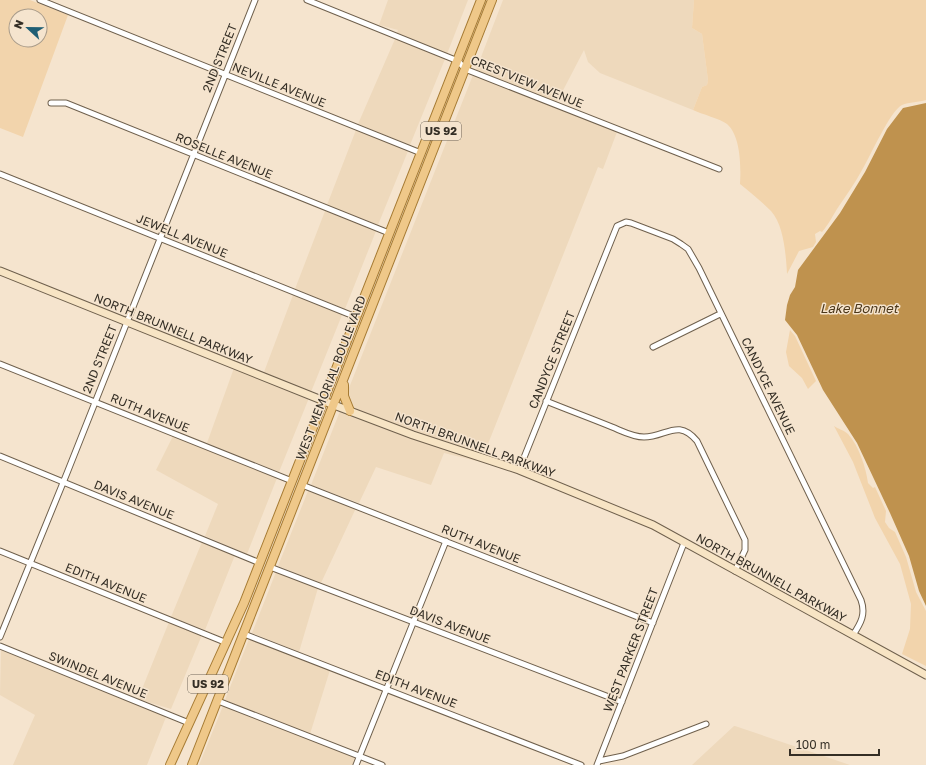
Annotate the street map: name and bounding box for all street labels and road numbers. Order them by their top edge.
street label: 2ND STREET [199,21,240,94]
street label: CRESTVIEW AVENUE [469,52,586,111]
street label: NEVILLE AVENUE [230,59,328,110]
road number: US 92 [421,122,461,140]
street label: ROSELLE AVENUE [173,129,275,182]
street label: JEWELL AVENUE [134,210,230,261]
street label: NORTH BRUNNELL PARKWAY [92,290,255,367]
street label: WEST MEMORIAL BOULEVARD [292,293,369,462]
street label: CANDYCE STREET [525,308,578,411]
street label: 2ND STREET [79,322,120,395]
street label: CANDYCE AVENUE [738,335,799,437]
street label: RUTH AVENUE [108,390,192,435]
street label: NORTH BRUNNELL PARKWAY [393,408,558,481]
street label: DAVIS AVENUE [92,477,176,522]
street label: RUTH AVENUE [439,521,523,566]
street label: NORTH BRUNNELL PARKWAY [693,530,849,625]
street label: EDITH AVENUE [63,559,149,606]
street label: WEST PARKER STREET [600,585,661,714]
street label: DAVIS AVENUE [408,602,493,647]
street label: SWINDEL AVENUE [47,648,150,701]
street label: EDITH AVENUE [373,666,459,711]
road number: US 92 [188,675,228,693]

